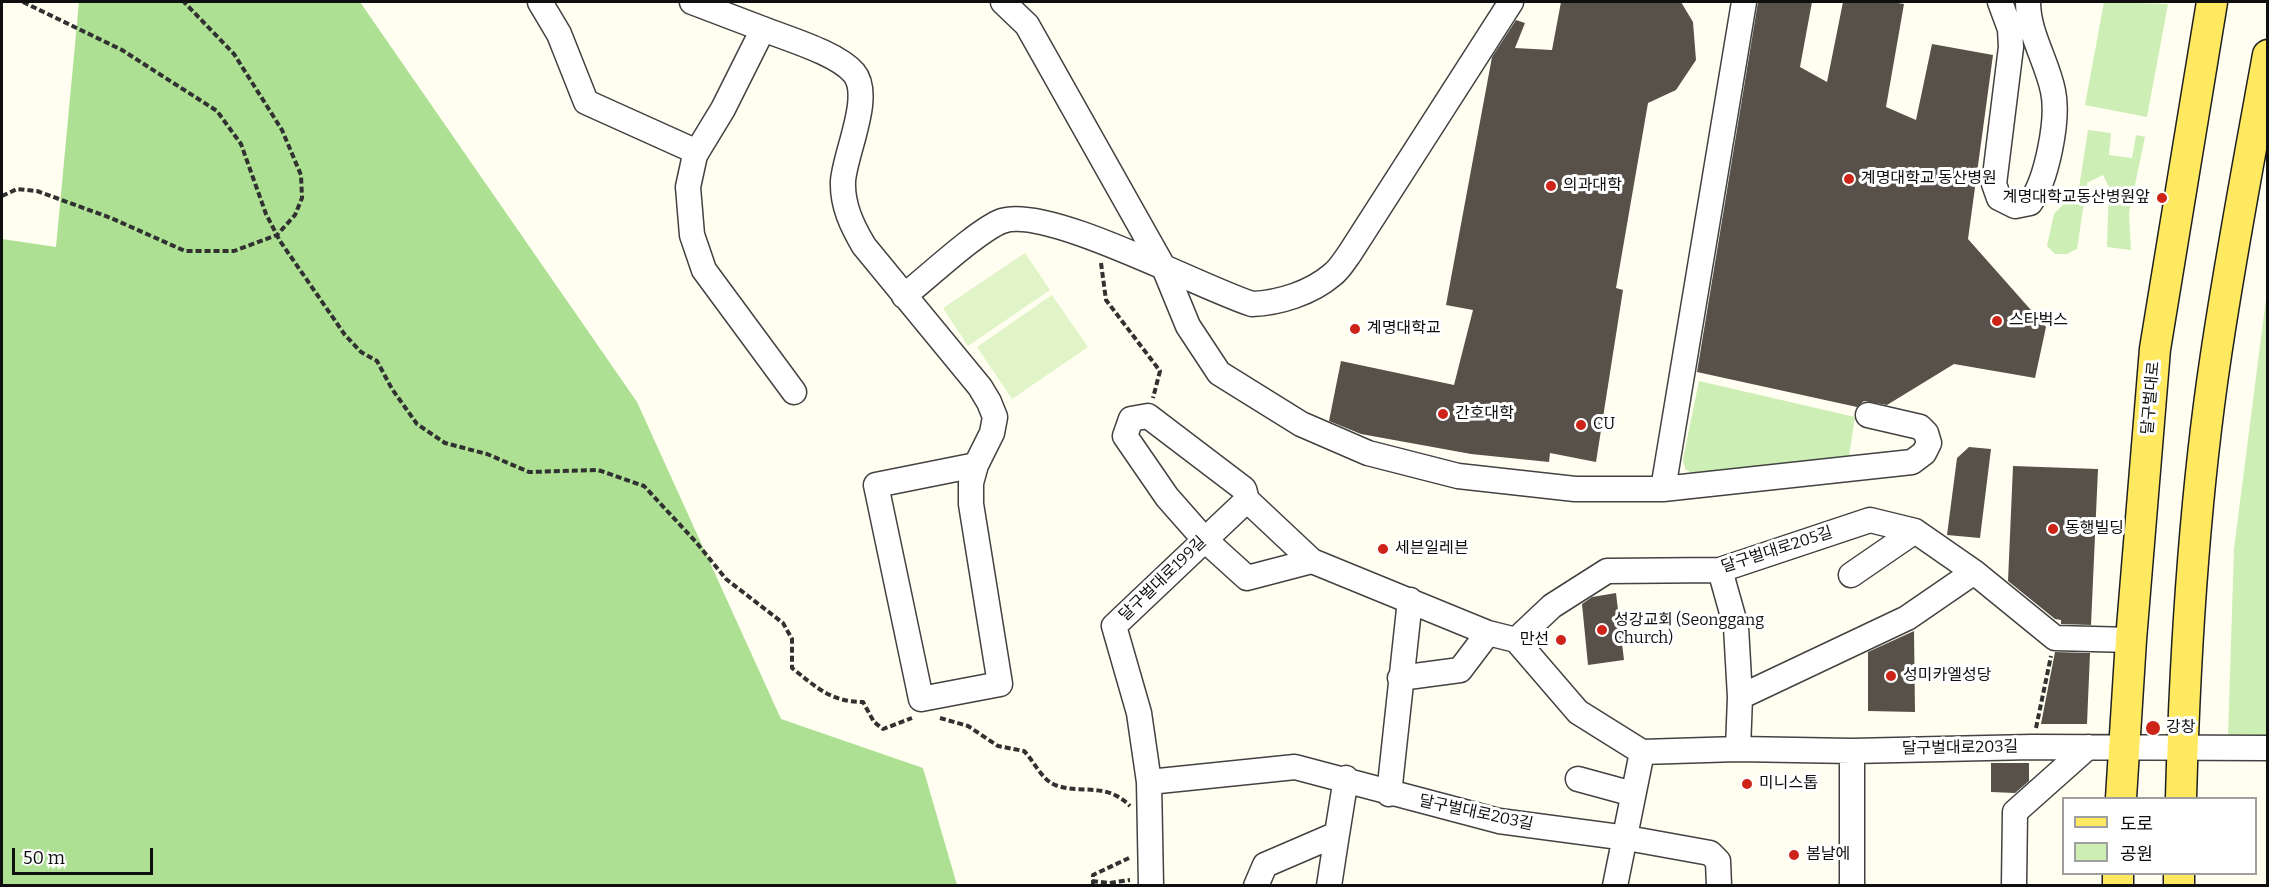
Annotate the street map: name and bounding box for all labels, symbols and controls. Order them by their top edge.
place label: 계명대학교 동산병원 [1861,169,1997,189]
marker: 계명대학교 동산병원 [1842,172,1856,186]
place label: 의과대학 [1563,176,1622,196]
marker: 의과대학 [1544,179,1558,193]
place label: 계명대학교동산병원앞 [2003,188,2150,208]
marker: 계명대학교동산병원앞 [2155,191,2169,205]
place label: 스타벅스 [2009,311,2068,331]
marker: 스타벅스 [1990,314,2004,328]
place label: 계명대학교 [1367,319,1441,339]
marker: 계명대학교 [1348,322,1362,336]
street label: 달구벌대로 [2138,361,2164,435]
place label: 간호대학 [1455,404,1514,424]
marker: 간호대학 [1436,407,1450,421]
place label: CU [1593,415,1615,435]
marker: CU [1574,418,1588,432]
place label: 동행빌딩 [2065,519,2124,539]
marker: 동행빌딩 [2046,522,2060,536]
street label: 달구벌대로205길 [1719,523,1835,577]
street label: 달구벌대로199길 [1115,533,1211,625]
place label: 세븐일레븐 [1395,539,1469,559]
marker: 세븐일레븐 [1376,542,1390,556]
place label: 성강교회 (Seonggang Church) [1614,611,1764,649]
marker: 성강교회 (Seonggang Church) [1595,623,1609,637]
place label: 만선 [1520,630,1549,650]
marker: 만선 [1554,633,1568,647]
place label: 성미카엘성당 [1903,666,1991,686]
marker: 성미카엘성당 [1884,669,1898,683]
place label: 강창 [2166,718,2195,738]
marker: 강창 [2144,719,2162,737]
street label: 달구벌대로203길 [1902,737,2018,759]
place label: 미니스톱 [1759,774,1818,794]
marker: 미니스톱 [1740,777,1754,791]
street label: 달구벌대로203길 [1417,792,1535,834]
legend [2062,797,2257,875]
text: 도로 [2120,813,2153,835]
scale bar [15,836,156,874]
text: 공원 [2120,843,2153,865]
place label: 봄날에 [1806,845,1850,865]
text: 50 m [23,847,65,869]
marker: 봄날에 [1787,848,1801,862]

